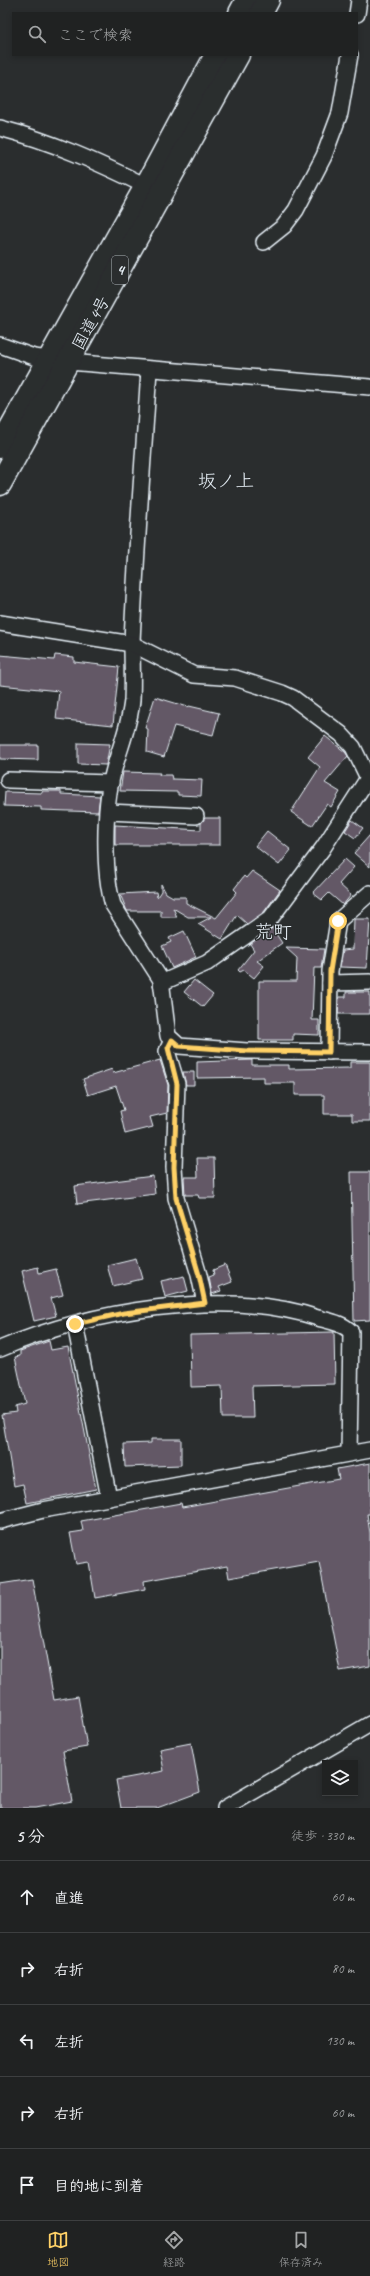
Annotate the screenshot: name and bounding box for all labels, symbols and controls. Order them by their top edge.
search box [12,12,358,56]
icon: search [26,23,48,45]
text: ここで検索 [58,26,133,45]
road number: 4 [112,256,128,284]
street label: 国道4号 [68,292,114,354]
district label: 坂ノ上 [197,469,255,493]
route start [329,912,347,930]
district label: 荒町 [254,920,292,944]
route end [66,1315,84,1333]
map controls [322,1760,358,1796]
button: layers [322,1760,358,1796]
text: 5 分 [16,1826,45,1847]
text: 徒歩 · 330 m [291,1828,354,1844]
icon: ahead [16,1886,38,1908]
text: 直進 [54,1889,84,1908]
text: 60 m [332,1889,354,1905]
icon: right [16,1958,38,1980]
text: 右折 [54,1961,84,1980]
text: 80 m [332,1961,354,1977]
icon: left [16,2030,38,2052]
text: 左折 [54,2033,84,2052]
text: 130 m [326,2033,354,2049]
icon: right [16,2102,38,2124]
text: 右折 [54,2105,84,2124]
text: 60 m [332,2105,354,2121]
icon: arrive [16,2174,38,2196]
text: 目的地に到着 [54,2177,144,2196]
tab: 地図 [47,2229,69,2269]
tab: 経路 [163,2229,185,2269]
tab: 保存済み [279,2229,323,2269]

